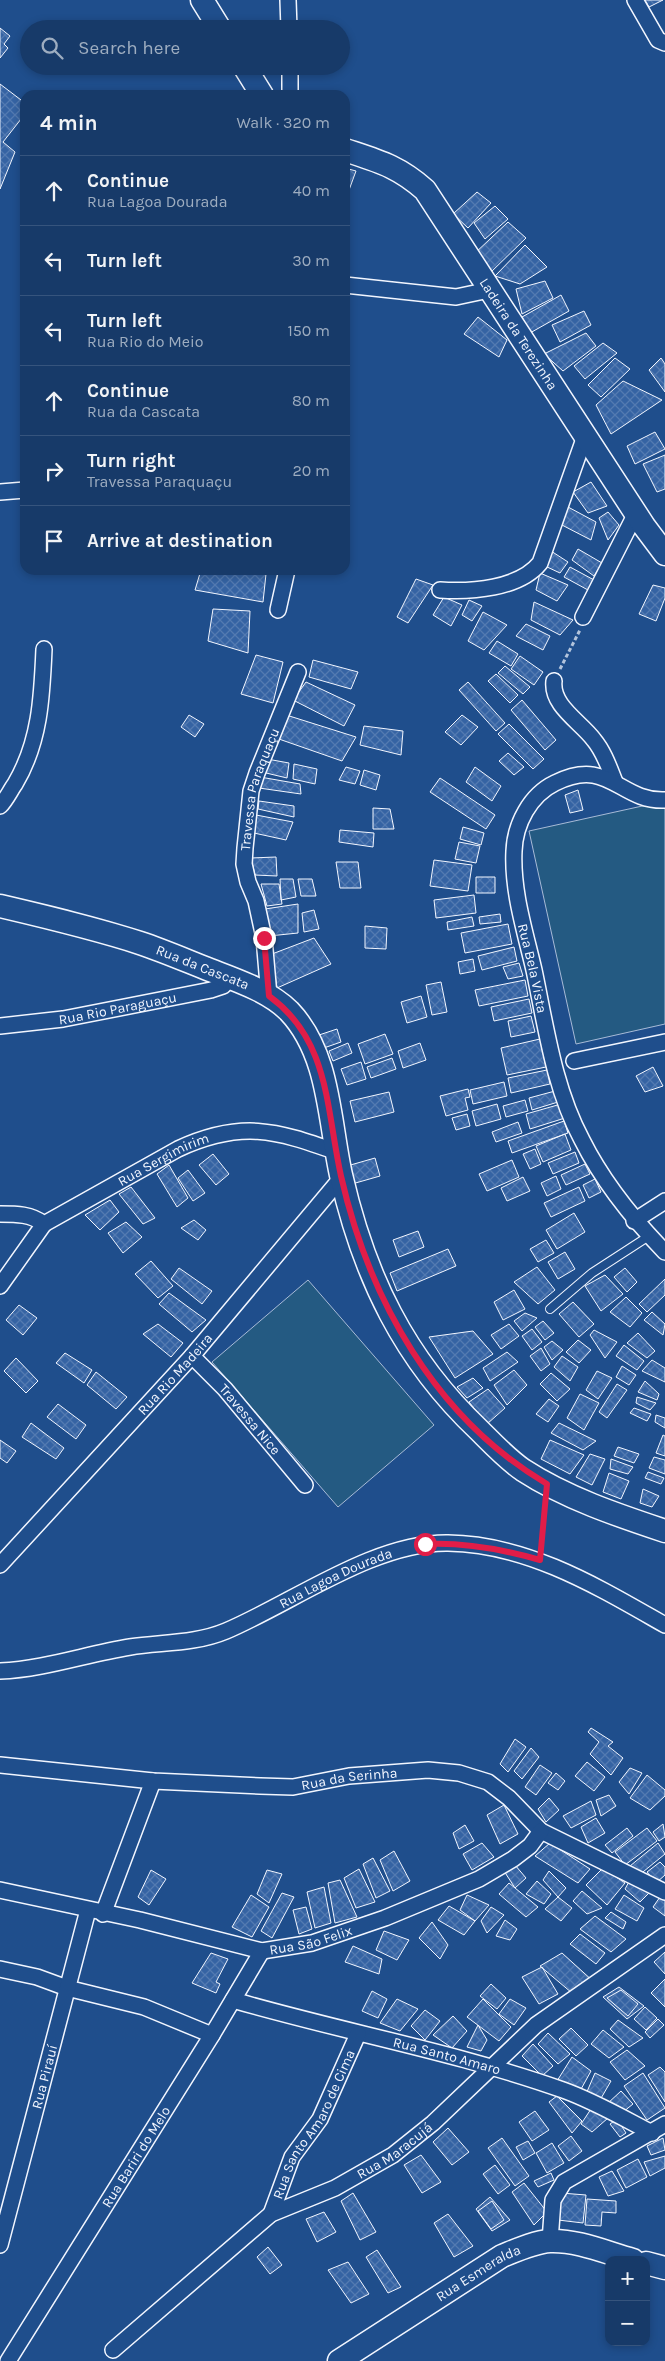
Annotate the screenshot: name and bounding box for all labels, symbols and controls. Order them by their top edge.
search box [20,20,350,75]
icon: search [38,34,66,62]
text: Search here [78,37,180,59]
text: 4 min [40,111,98,135]
text: Walk · 320 m [236,113,330,132]
text: Continue [87,170,169,192]
icon: ahead [40,177,68,205]
text: 40 m [293,181,330,200]
text: Rua Lagoa Dourada [87,192,228,211]
icon: left [40,247,68,275]
text: Turn left [87,250,162,272]
text: 30 m [292,251,330,270]
street label: Ladeira da Terezinha [476,275,561,393]
text: Turn left [87,310,162,332]
icon: left [40,317,68,345]
text: 150 m [287,321,330,340]
text: Rua Rio do Meio [87,332,204,351]
text: Continue [87,380,169,402]
icon: ahead [40,387,68,415]
text: 80 m [292,391,330,410]
text: Rua da Cascata [87,402,200,421]
text: Turn right [87,450,176,472]
icon: right [40,457,68,485]
text: 20 m [292,461,330,480]
text: Travessa Paraquaçu [87,472,232,491]
icon: arrive [40,527,68,555]
text: Arrive at destination [87,530,273,552]
street label: Travessa Paraquaçu [237,725,283,852]
street label: Rua Bela Vista [514,922,550,1015]
route end [253,927,276,950]
street label: Rua da Cascata [153,941,252,994]
street label: Rua Rio Paraguaçu [58,989,178,1028]
street label: Rua Sergimirim [115,1130,211,1190]
street label: Rua Rio Madeira [134,1330,216,1419]
street label: Travessa Nice [216,1380,284,1458]
route start [414,1533,437,1556]
street label: Rua Lagoa Dourada [276,1545,394,1612]
street label: Rua da Serinha [300,1764,398,1794]
street label: Rua São Felix [268,1922,354,1959]
street label: Rua Santo Amaro [391,2034,503,2078]
street label: Rua Pirauí [28,2042,61,2111]
street label: Rua Santo Amaro de Cima [269,2047,359,2201]
street label: Rua Bariri do Melo [98,2103,174,2211]
street label: Rua Maracujá [354,2119,436,2183]
street label: Rua Esmeralda [433,2241,523,2305]
map controls [605,2256,650,2346]
button: + [605,2256,650,2301]
button: − [605,2301,650,2346]

